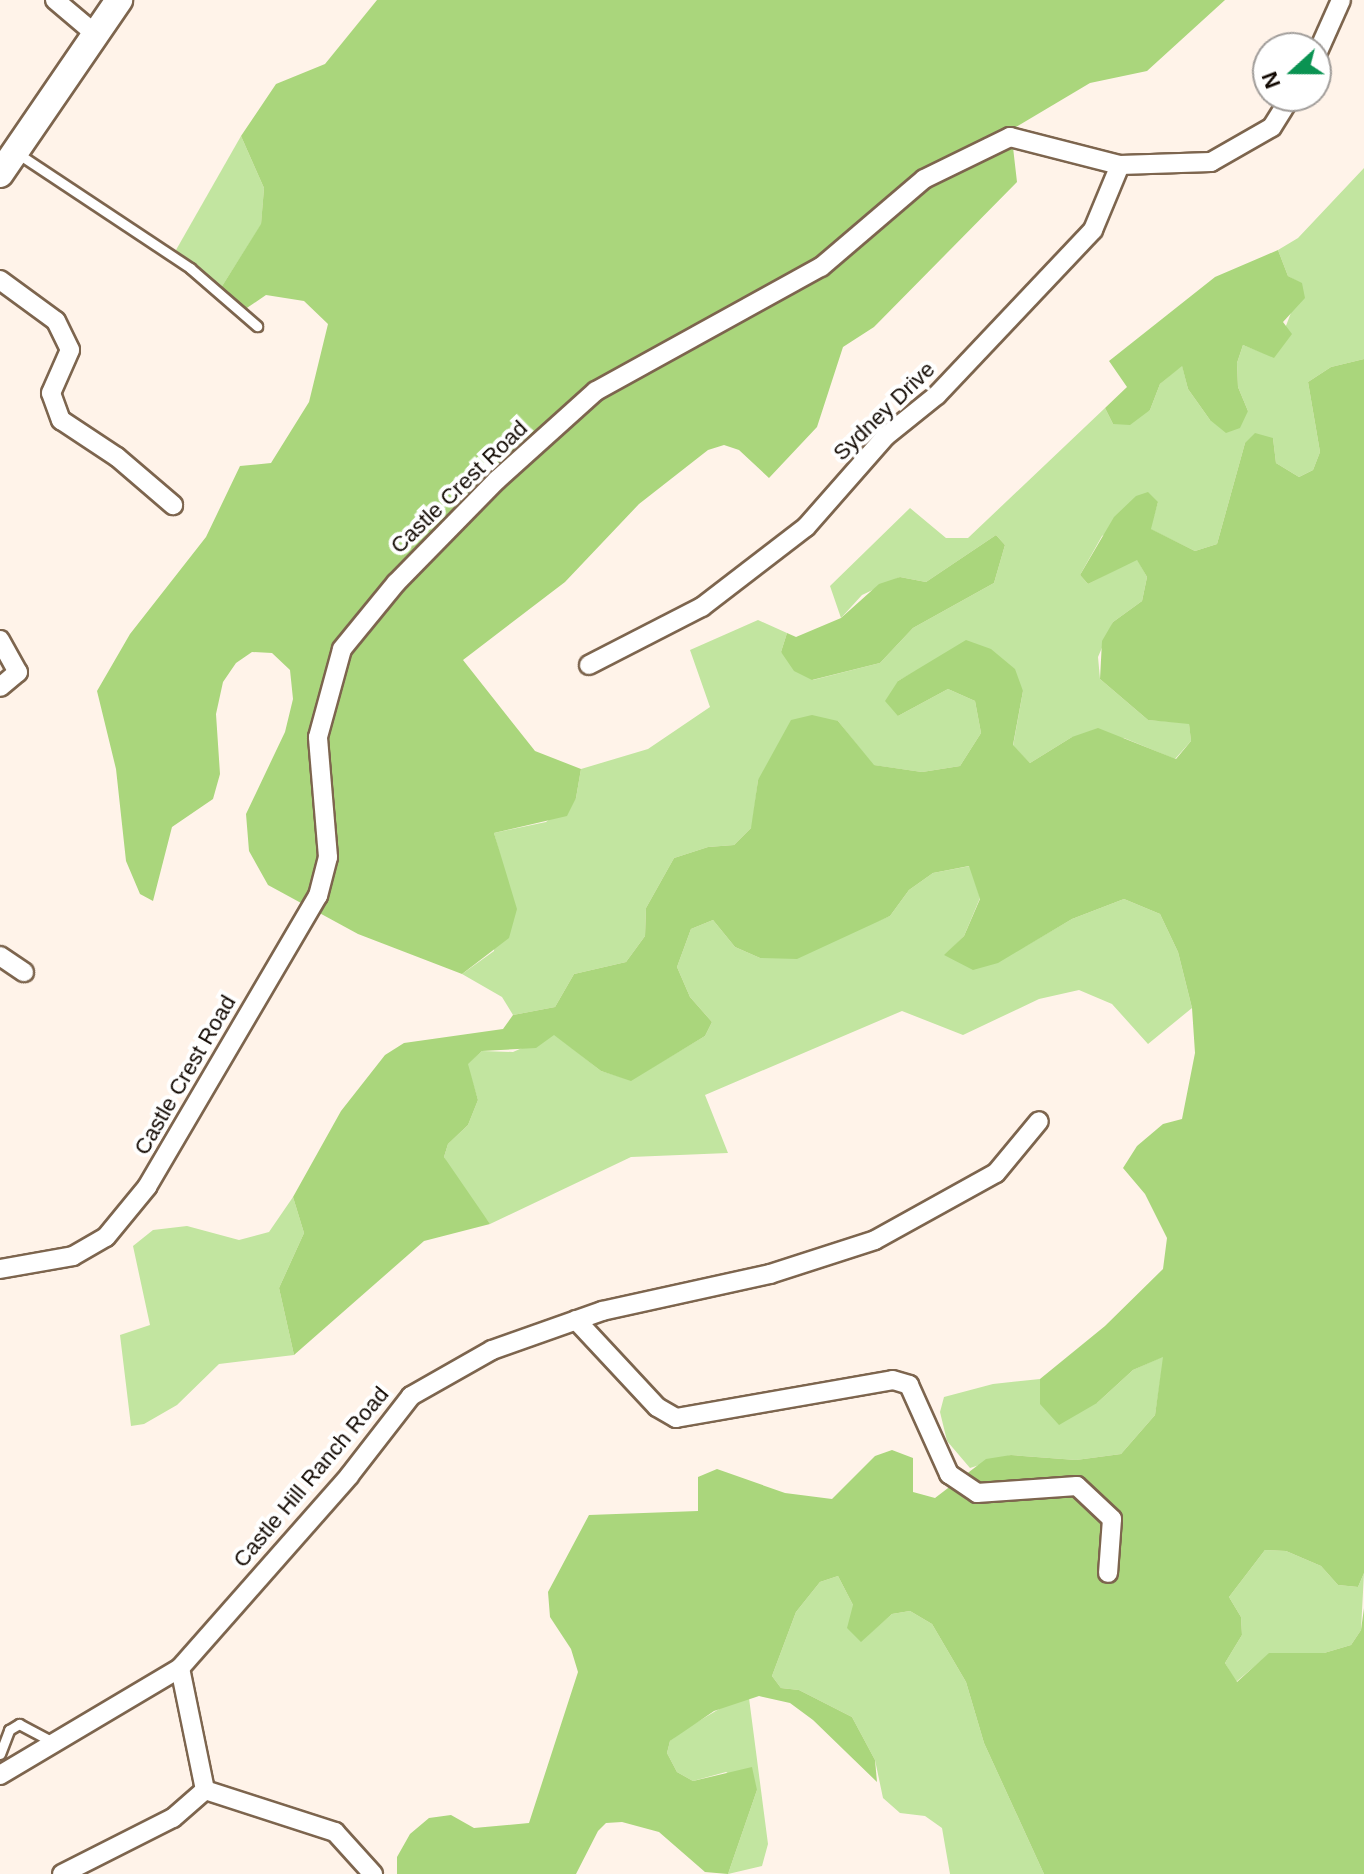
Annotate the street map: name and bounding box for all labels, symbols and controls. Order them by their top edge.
north arrow [1252,32,1332,112]
text: N [1256,68,1286,92]
street label: Sydney Drive [828,356,940,466]
street label: Castle Crest Road [385,415,533,559]
street label: Castle Crest Road [129,991,241,1159]
street label: Castle Hill Ranch Road [228,1381,394,1573]

